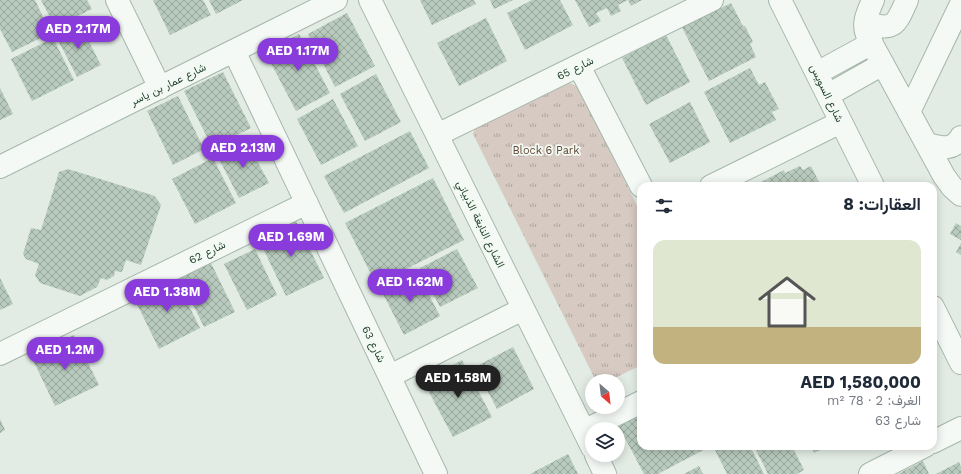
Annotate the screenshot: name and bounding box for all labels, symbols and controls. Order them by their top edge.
pin: AED 2.17M [32,16,124,50]
text: AED 2.17M [45,21,111,36]
pin: AED 1.17M [252,38,344,72]
text: AED 1.17M [266,43,330,58]
street label: شارع 65 [555,54,596,84]
street label: شارع عمار بن ياسر [127,60,209,110]
street label: شارع السويس [806,62,846,125]
pin: AED 2.13M [197,135,289,169]
text: AED 2.13M [210,140,276,155]
park label: Block 6 Park [512,144,580,157]
street label: الشارع النابغة الذبياني [451,178,507,271]
text: العقارات: 8 [843,194,921,214]
icon: filters [653,195,675,217]
pin: AED 1.69M [245,224,337,258]
text: AED 1.69M [257,229,325,244]
street label: شارع 62 [187,238,228,268]
icon: home [751,266,823,338]
pin: AED 1.62M [364,269,456,303]
text: AED 1.62M [377,274,443,289]
pin: AED 1.38M [121,279,213,313]
text: AED 1.38M [133,284,201,299]
street label: شارع 63 [358,324,388,365]
pin: AED 1.2M [24,337,106,371]
text: AED 1.2M [36,342,94,357]
pin: AED 1.58M [412,365,504,399]
text: AED 1.58M [425,370,491,385]
text: AED 1,580,000 [801,372,921,392]
north arrow [585,374,625,414]
map controls [585,374,625,462]
text: الغرف: 2 · 78 m² [827,393,921,408]
text: شارع 63 [875,413,921,428]
button: layers [585,422,625,462]

